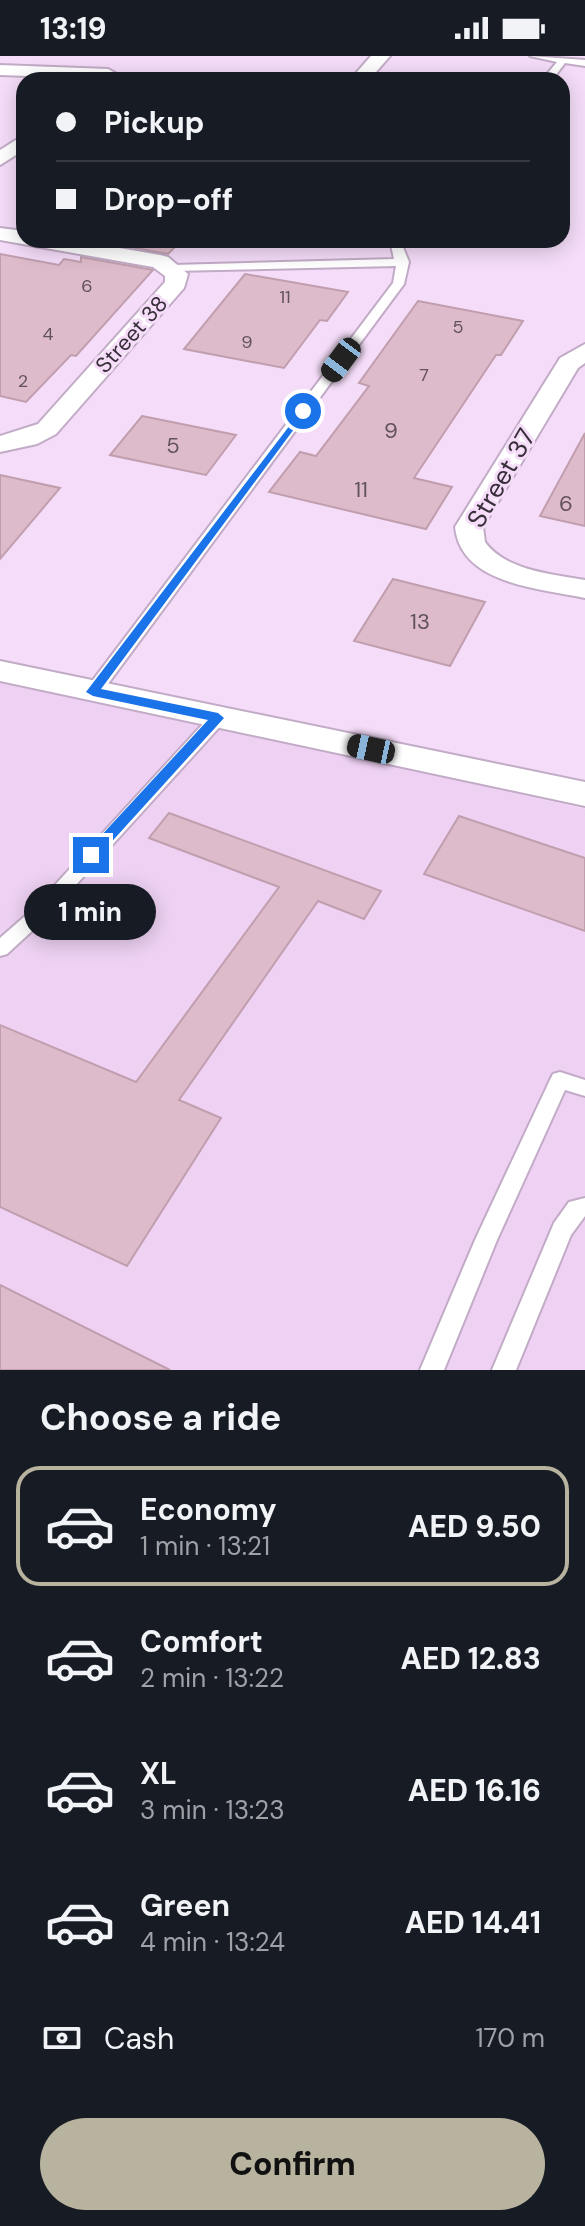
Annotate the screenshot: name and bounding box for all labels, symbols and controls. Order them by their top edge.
text: 13:19 [40,9,107,48]
text: Pickup [104,103,204,142]
text: Drop-off [104,180,233,219]
house number: 6 [81,274,93,298]
house number: 11 [279,285,291,309]
street label: Street 38 [89,289,174,379]
house number: 5 [453,315,463,339]
house number: 4 [43,322,54,346]
house number: 9 [241,330,253,354]
car [317,334,365,386]
house number: 7 [419,363,429,387]
house number: 2 [18,369,28,393]
route start [285,393,321,429]
house number: 9 [384,416,398,445]
street label: Street 37 [459,422,543,534]
house number: 5 [166,431,180,460]
house number: 11 [354,475,368,504]
house number: 6 [559,489,573,518]
house number: 13 [410,607,430,636]
car [345,732,397,766]
route end [73,837,109,873]
callout: 1 min [25,883,157,939]
text: 1 min [58,895,122,929]
text: Choose a ride [40,1394,281,1441]
icon: car [44,1490,116,1562]
text: Economy [140,1490,277,1529]
text: AED 9.50 [408,1507,541,1546]
text: 1 min · 13:21 [140,1529,270,1563]
icon: car [44,1622,116,1694]
text: Comfort [140,1622,263,1661]
text: AED 12.83 [401,1639,541,1678]
text: 2 min · 13:22 [140,1661,284,1695]
icon: car [44,1754,116,1826]
text: XL [140,1754,177,1793]
text: AED 16.16 [408,1771,541,1810]
text: 3 min · 13:23 [140,1793,285,1827]
icon: car [44,1886,116,1958]
text: Green [140,1886,230,1925]
text: AED 14.41 [405,1903,541,1942]
text: 4 min · 13:24 [140,1925,285,1959]
icon: cash [40,2016,84,2060]
text: Cash [104,2019,174,2058]
text: 170 m [476,2021,545,2055]
button: Confirm [40,2118,545,2210]

